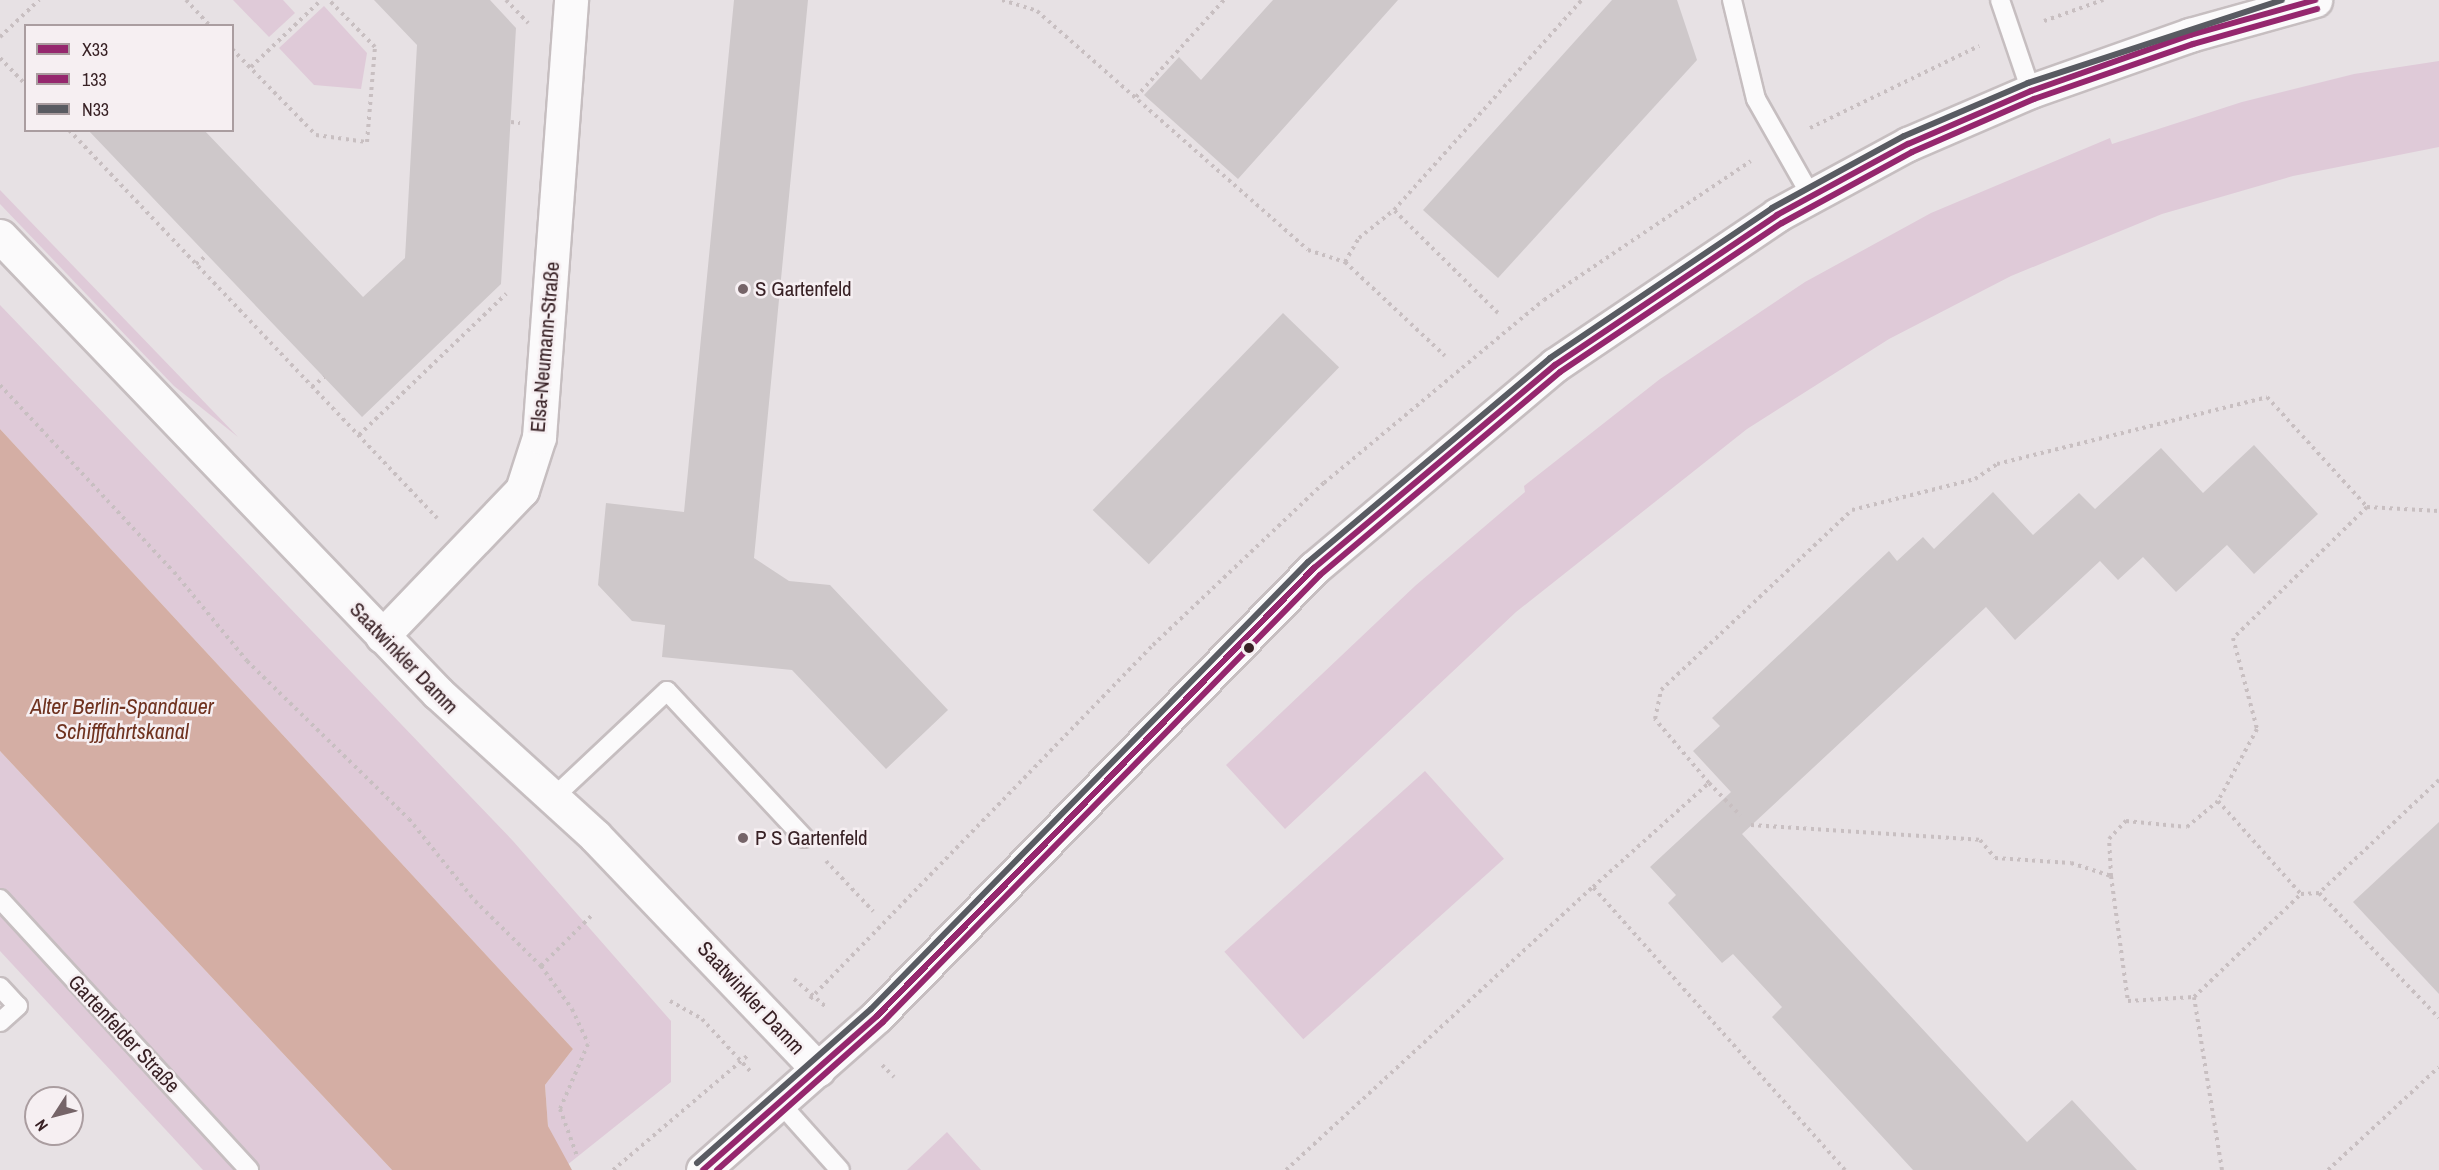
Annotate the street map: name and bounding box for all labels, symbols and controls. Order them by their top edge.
legend [24,24,234,132]
text: X33 [82,37,108,62]
text: 133 [82,67,107,92]
text: N33 [82,97,109,122]
street label: Elsa-Neumann-Straße [525,261,565,433]
place label: S Gartenfeld [755,276,852,302]
marker: S Gartenfeld [736,282,750,296]
street label: Saatwinkler Damm [344,597,464,719]
unlabelled marker [1243,642,1255,654]
water label: Alter Berlin-Spandauer Schifffahrtskanal [30,693,214,744]
place label: P S Gartenfeld [755,825,868,851]
marker: P S Gartenfeld [736,831,750,845]
street label: Saatwinkler Damm [692,936,810,1060]
street label: Gartenfelder Straße [63,970,185,1098]
north arrow [24,1086,84,1146]
text: N [29,1115,53,1136]

